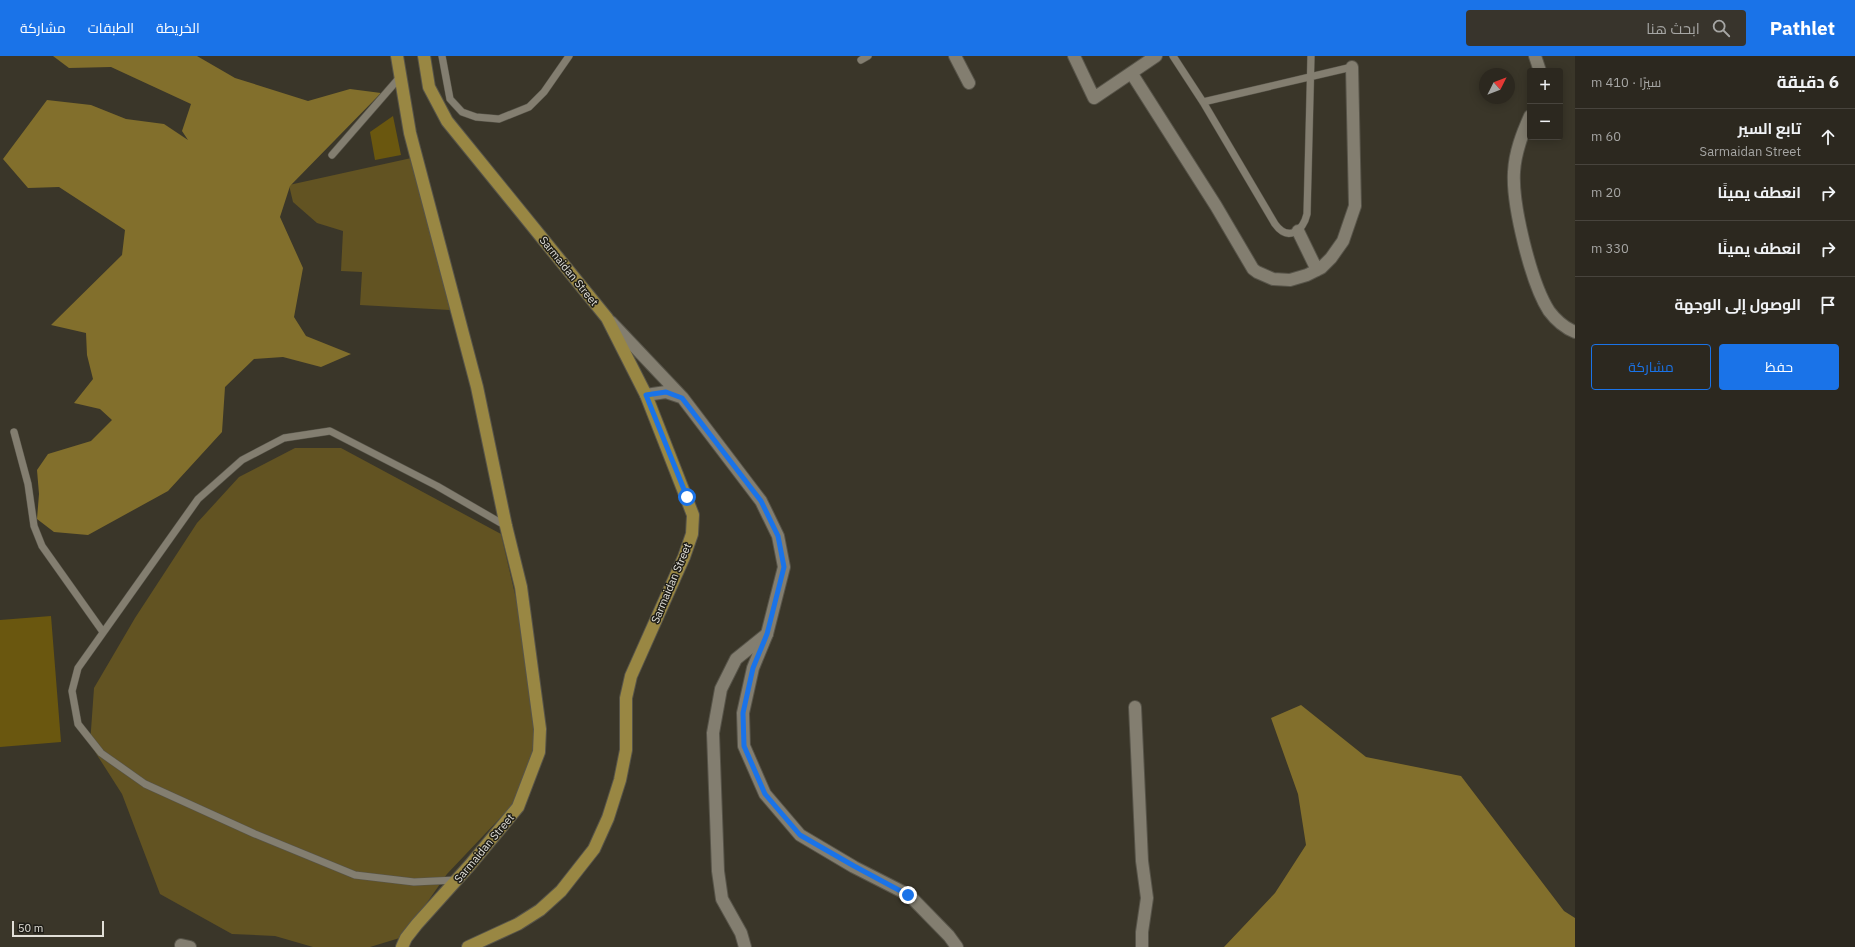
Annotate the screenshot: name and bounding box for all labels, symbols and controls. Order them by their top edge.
search box [1466,10,1746,46]
text: Pathlet [1770,16,1835,40]
icon: search [1710,17,1732,39]
text: مشاركة [20,19,66,37]
text: الطبقات [88,19,134,37]
text: الخريطة [156,19,200,37]
text: ابحث هنا [1646,19,1700,38]
north arrow [1479,68,1515,104]
map controls [1527,68,1563,140]
button: + [1527,68,1563,104]
text: 6 دقيقة [1777,71,1839,93]
text: سيرًا · 410 m [1591,74,1661,91]
button: − [1527,104,1563,140]
text: تابع السير [1738,119,1801,138]
icon: ahead [1817,126,1839,148]
text: 60 m [1591,128,1621,145]
text: Sarmaidan Street [1700,143,1801,160]
icon: right [1817,182,1839,204]
text: انعطف يمينًا [1717,183,1801,202]
text: 20 m [1591,184,1621,201]
street label: Sarmaidan Street [537,233,602,309]
icon: right [1817,238,1839,260]
text: انعطف يمينًا [1717,239,1801,258]
text: 330 m [1591,240,1629,257]
icon: arrive [1817,294,1839,316]
text: الوصول إلى الوجهة [1674,295,1801,314]
button: مشاركة [1591,344,1711,390]
button: حفظ [1719,344,1839,390]
route start [678,488,696,506]
street label: Sarmaidan Street [648,541,694,625]
street label: Sarmaidan Street [451,811,517,885]
route end [899,886,917,904]
scale bar [12,919,104,938]
text: 50 m [18,921,43,935]

